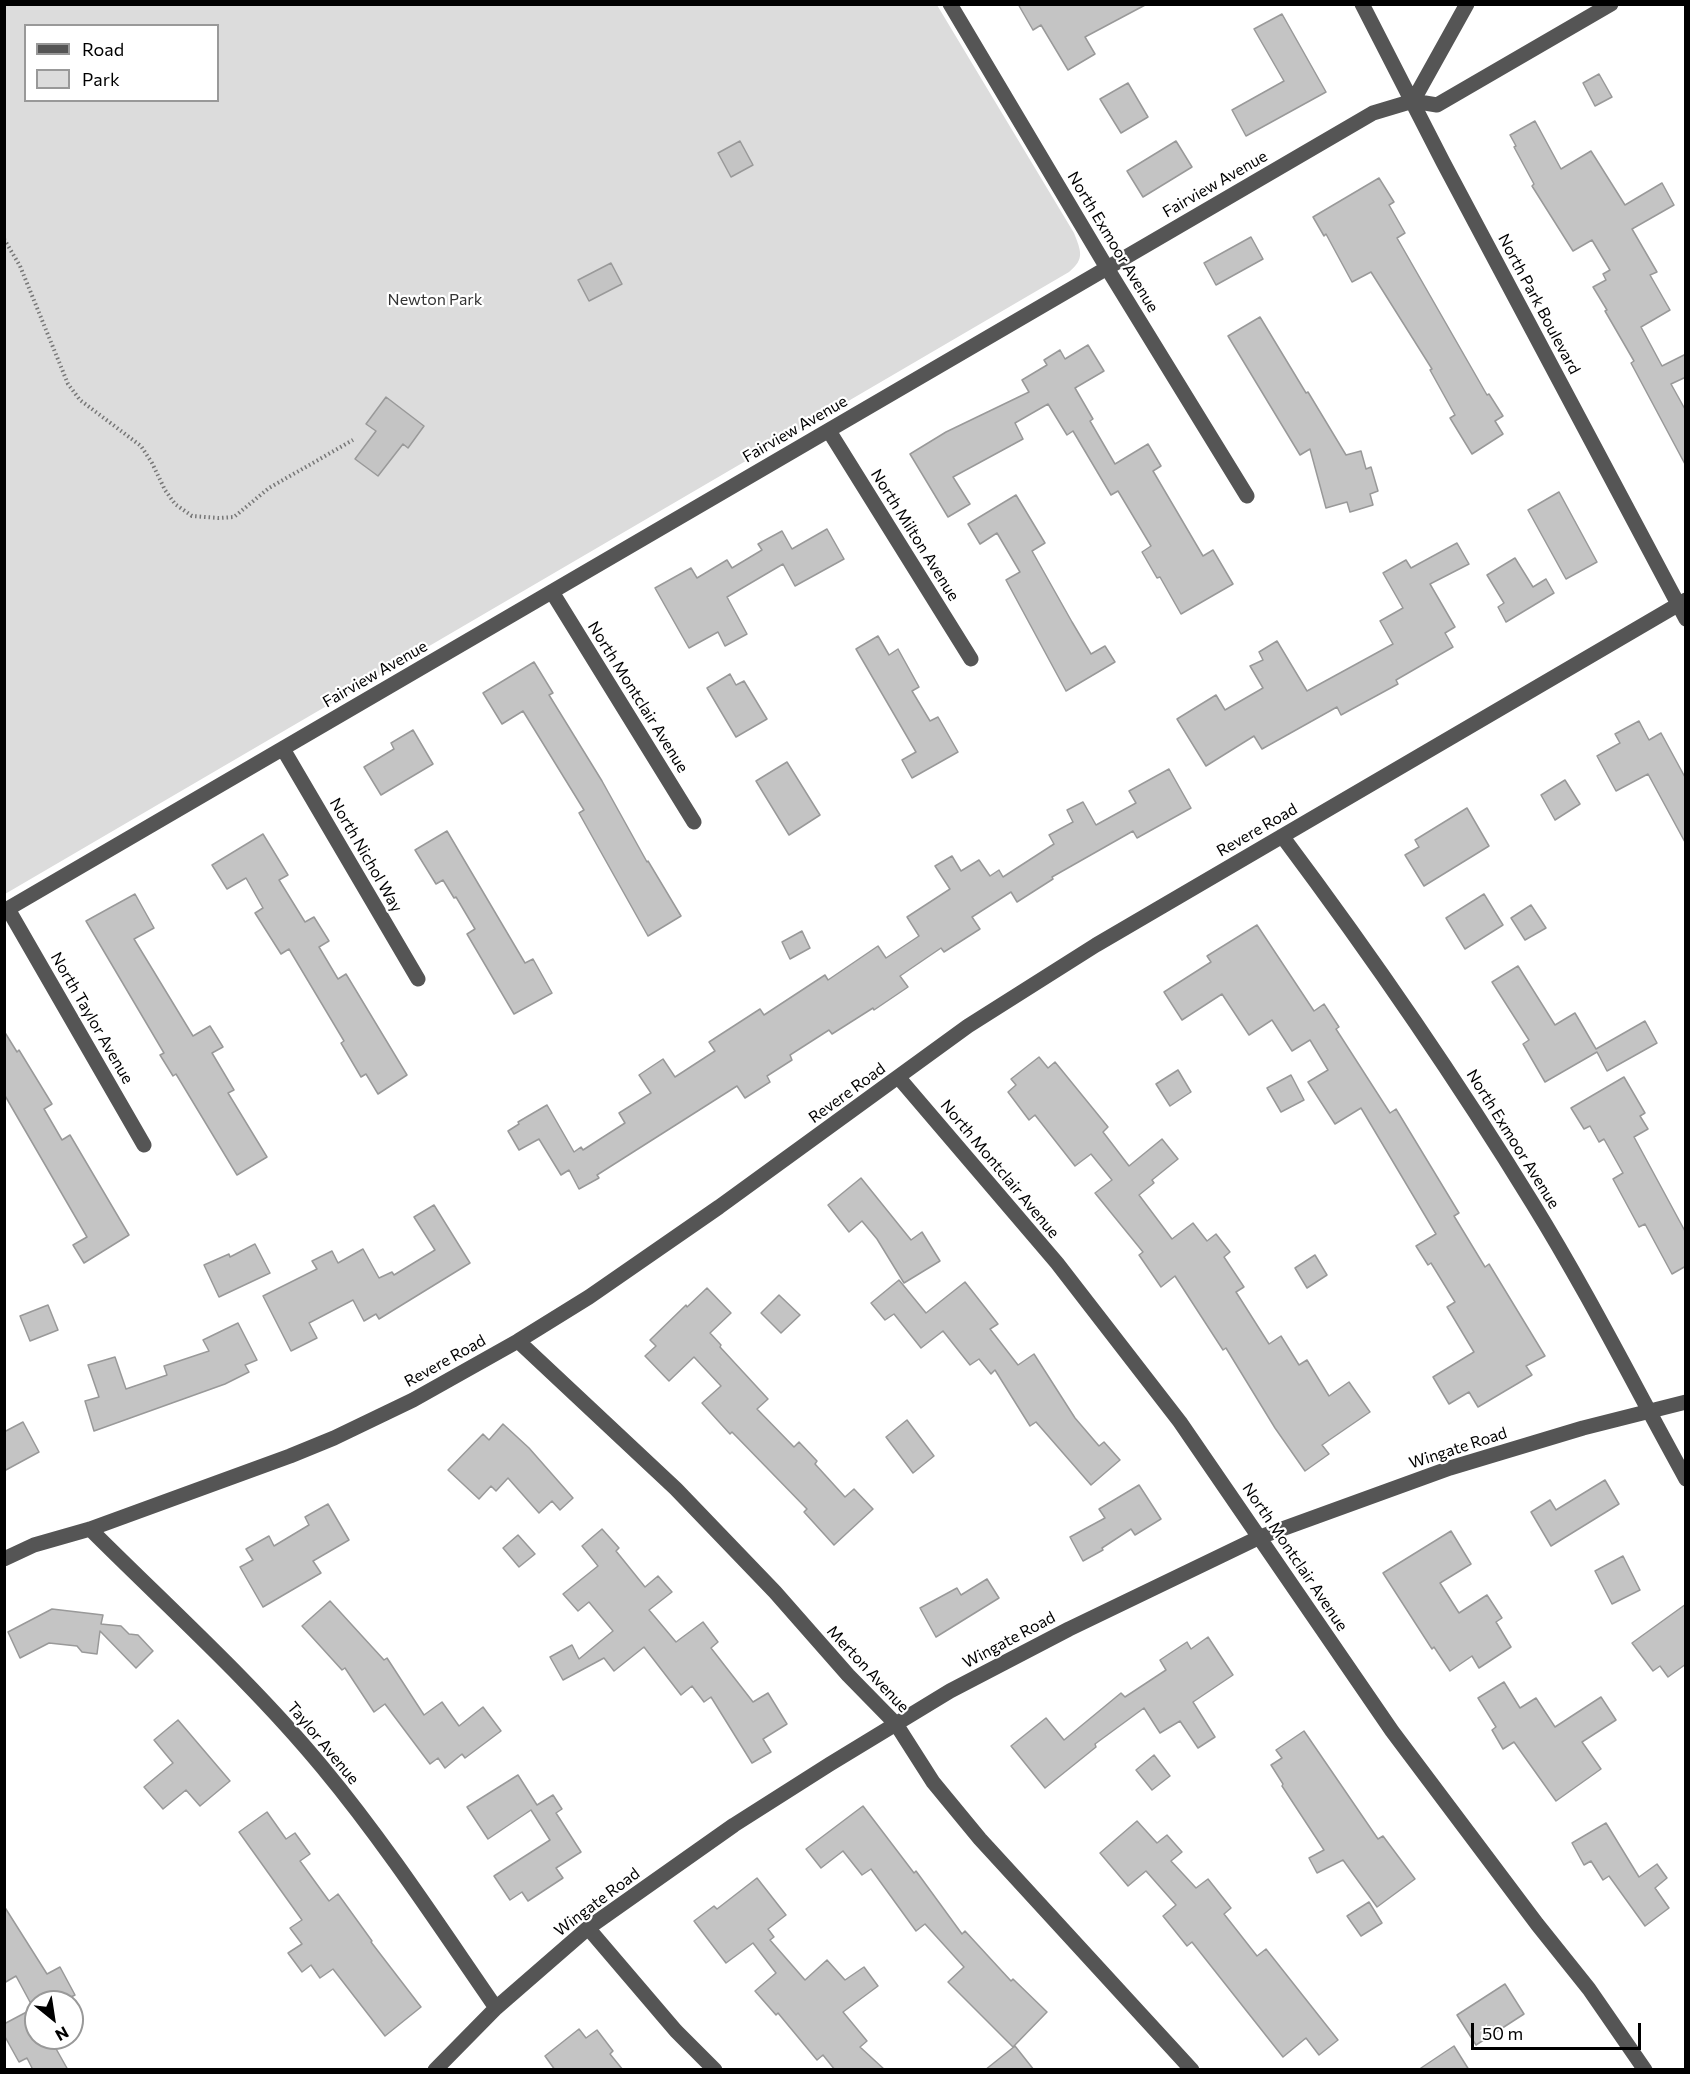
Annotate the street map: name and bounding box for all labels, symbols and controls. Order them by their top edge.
legend [24,24,219,102]
text: Road [82,38,124,60]
text: Park [82,68,120,90]
street label: Fairview Avenue [1159,146,1271,222]
street label: North Exmoor Avenue [1063,168,1163,316]
street label: North Park Boulevard [1494,231,1584,377]
park label: Newton Park [388,290,482,310]
street label: Fairview Avenue [739,391,851,467]
street label: North Milton Avenue [867,466,963,604]
street label: North Montclair Avenue [584,618,692,776]
street label: Fairview Avenue [319,636,431,712]
street label: North Nichol Way [326,794,406,916]
street label: Revere Road [1213,799,1301,861]
street label: North Taylor Avenue [47,949,137,1087]
street label: Revere Road [805,1059,889,1127]
street label: North Exmoor Avenue [1462,1066,1564,1212]
street label: North Montclair Avenue [937,1096,1063,1242]
street label: Revere Road [401,1331,489,1391]
street label: Wingate Road [1407,1423,1509,1473]
street label: North Montclair Avenue [1238,1479,1352,1635]
street label: Wingate Road [960,1608,1058,1672]
street label: Merton Avenue [823,1622,913,1716]
street label: Taylor Avenue [283,1698,363,1788]
street label: Wingate Road [551,1864,643,1940]
north arrow [24,1990,84,2050]
scale bar [1474,2011,1644,2049]
text: 50 m [1482,2022,1523,2044]
text: N [52,2023,72,2046]

